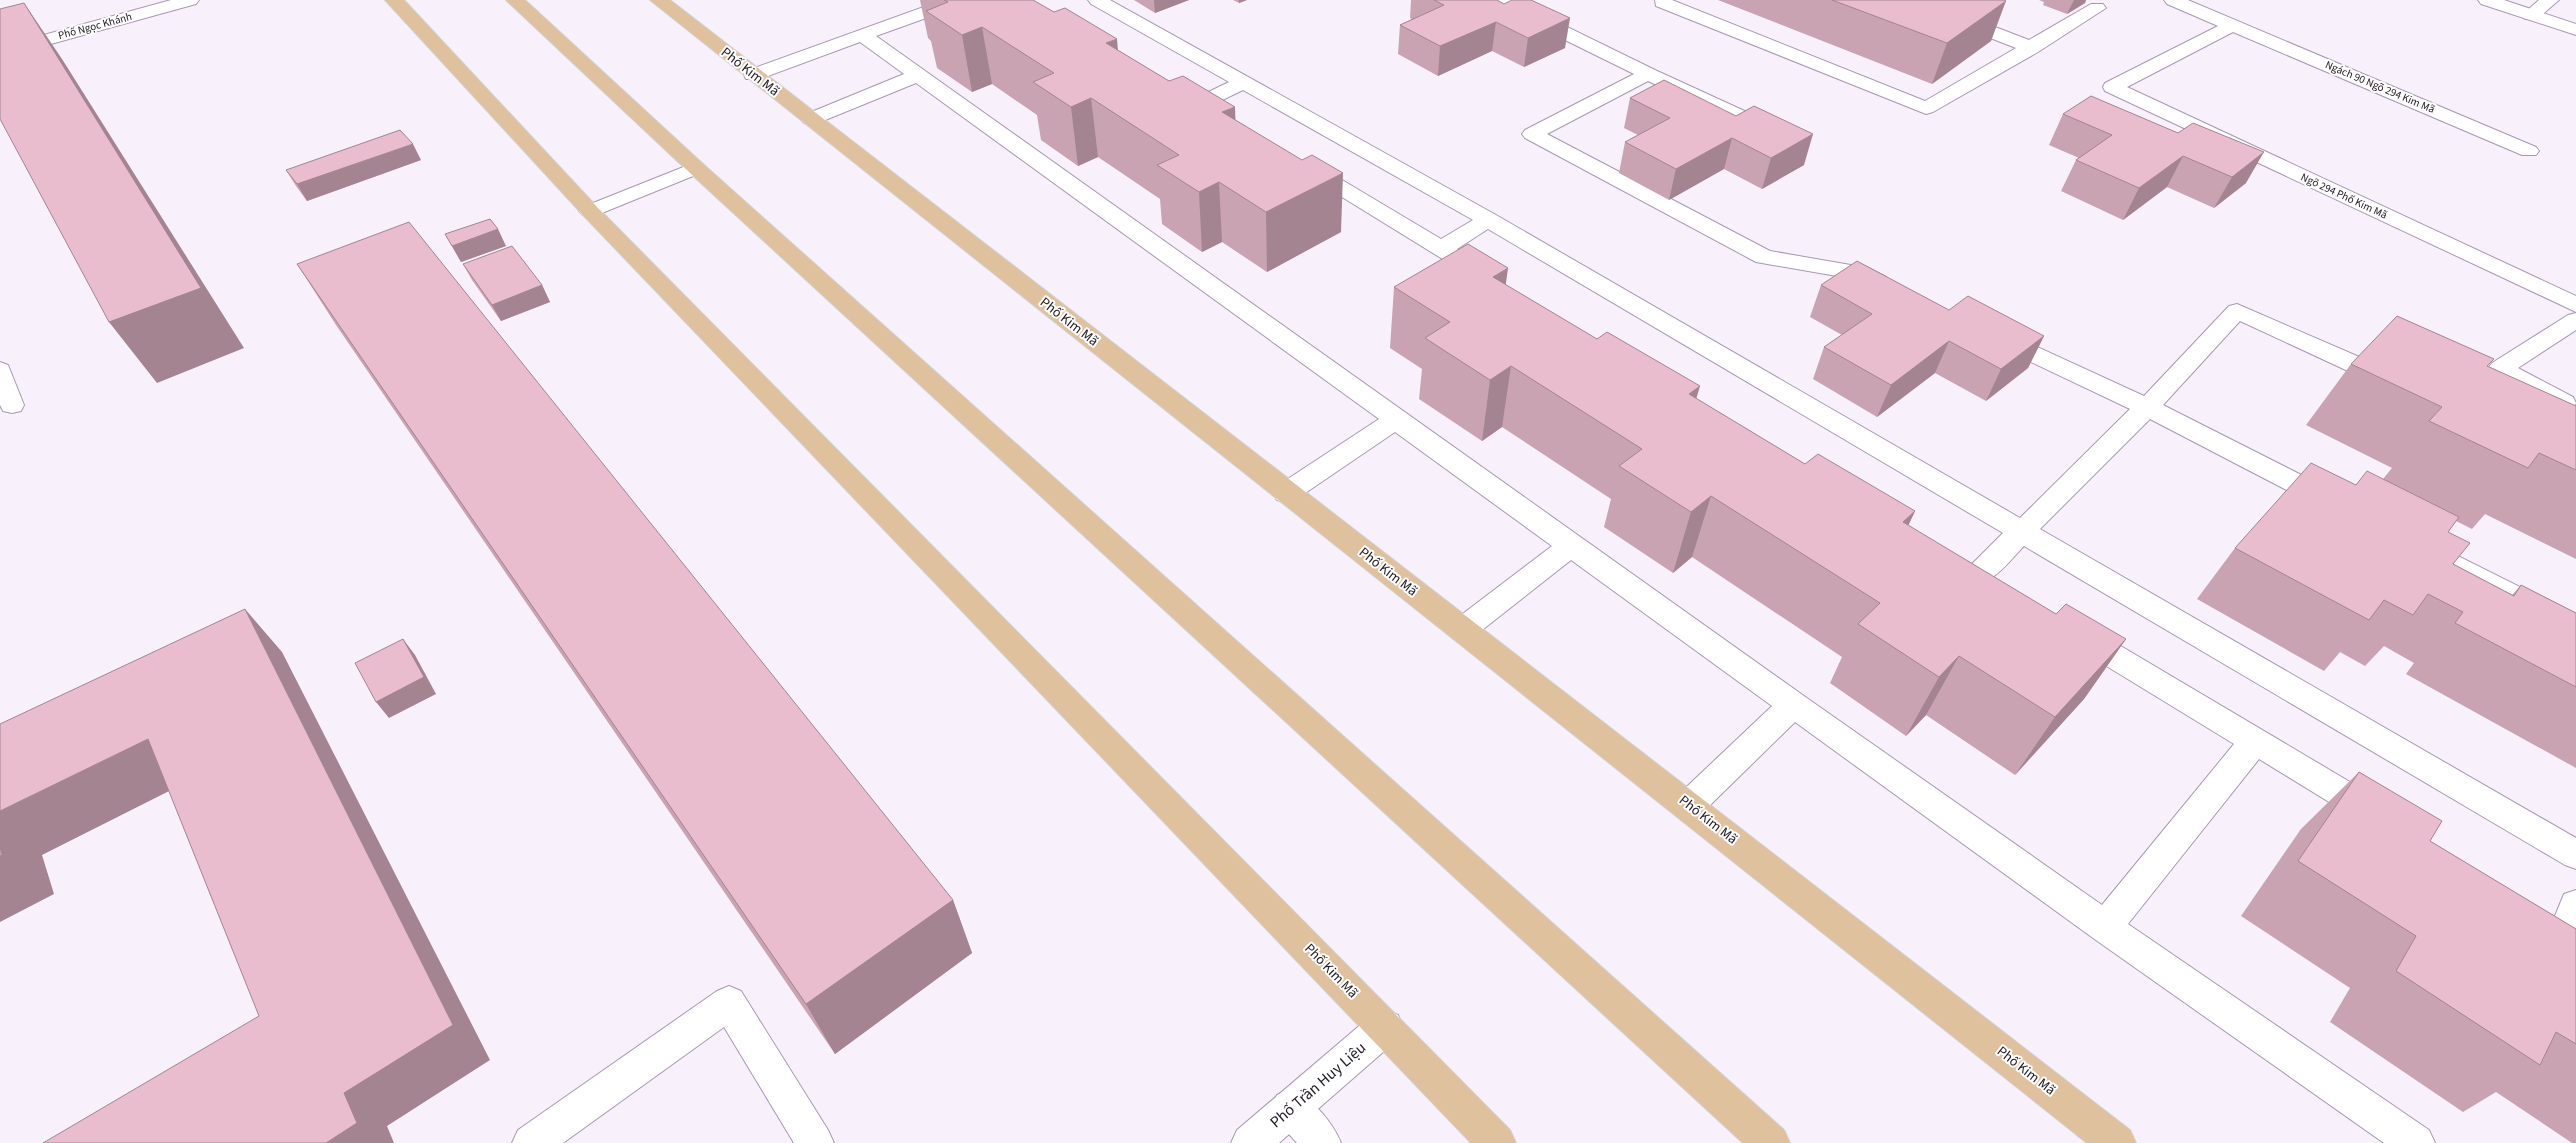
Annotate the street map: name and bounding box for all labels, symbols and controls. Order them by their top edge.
street label: Phố Ngọc Khánh [56,9,134,43]
street label: Phố Kim Mã [717,43,783,101]
street label: Ngách 90 Ngõ 294 Kim Mã [2323,57,2437,117]
street label: Ngõ 294 Phố Kim Mã [2298,169,2390,223]
street label: Phố Kim Mã [1036,293,1102,351]
street label: Phố Kim Mã [1355,543,1421,601]
street label: Phố Kim Mã [1675,791,1741,849]
street label: Phố Kim Mã [1300,939,1362,1003]
street label: Phố Trần Huy Liệu [1265,1037,1371,1133]
street label: Phố Kim Mã [1993,1042,2059,1100]

